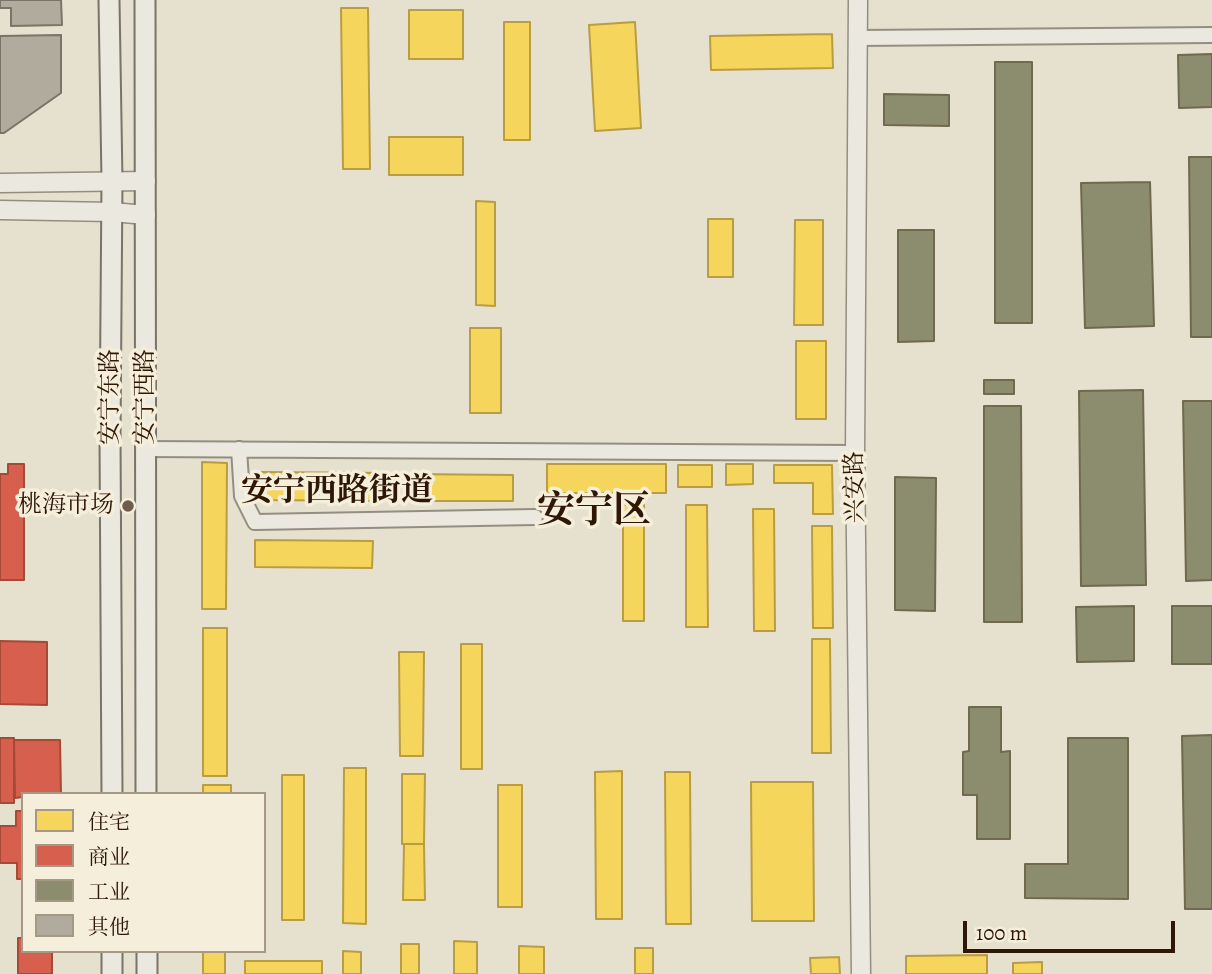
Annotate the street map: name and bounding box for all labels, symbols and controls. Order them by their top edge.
street label: 安宁东路 [97,349,125,445]
street label: 安宁西路 [132,349,160,445]
street label: 兴安路 [841,451,871,523]
district label: 安宁西路街道 [241,473,433,511]
district label: 安宁区 [537,490,651,536]
place label: 桃海市场 [18,492,114,520]
marker: 桃海市场 [120,498,136,514]
legend [21,792,266,953]
text: 住宅 [88,808,130,836]
text: 商业 [88,843,130,871]
text: 工业 [88,878,130,906]
scale bar [967,908,1179,952]
text: 其他 [88,913,130,941]
text: 100 m [976,919,1027,947]

